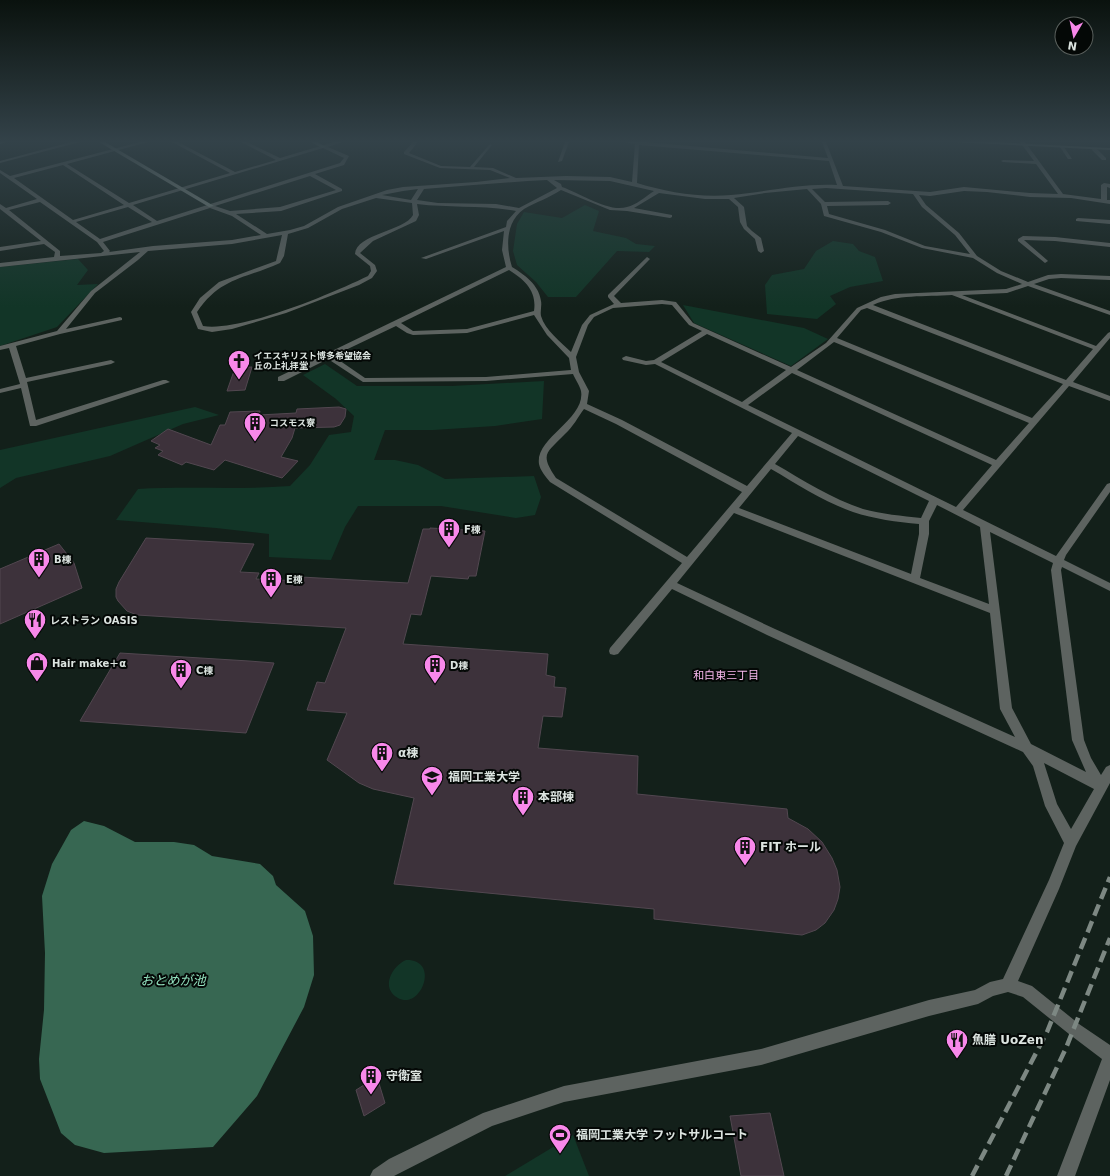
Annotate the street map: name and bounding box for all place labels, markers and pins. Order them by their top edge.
church icon: イエスキリスト博多希望協会 丘の上礼拝堂 [226,348,252,381]
place label: イエスキリスト博多希望協会 丘の上礼拝堂 [254,350,371,371]
building icon: コスモス寮 [242,410,268,443]
place label: コスモス寮 [270,418,315,428]
building icon: F棟 [436,516,462,549]
place label: F棟 [464,524,481,535]
building icon: B棟 [26,546,52,579]
place label: B棟 [54,554,72,565]
building icon: E棟 [258,566,284,599]
place label: E棟 [286,574,303,585]
restaurant icon: レストラン OASIS [22,607,48,640]
place label: レストラン OASIS [50,615,138,626]
shop icon: Hair make＋α [24,650,50,683]
building icon: D棟 [422,652,448,685]
building icon: C棟 [168,657,194,690]
place label: Hair make＋α [52,658,126,669]
place label: D棟 [450,660,468,671]
place label: C棟 [196,665,213,676]
building icon: α棟 [369,740,395,773]
place label: α棟 [398,746,418,760]
school or university icon: 福岡工業大学 [419,764,445,797]
place label: 福岡工業大学 [448,770,520,784]
building icon: 本部棟 [510,784,536,817]
place label: 本部棟 [538,790,574,804]
building icon: FIT ホール [732,834,758,867]
place label: FIT ホール [760,840,821,854]
restaurant icon: 魚膳 UoZen [944,1027,970,1060]
place label: 魚膳 UoZen [972,1033,1044,1047]
building icon: 守衛室 [358,1063,384,1096]
place label: 守衛室 [386,1069,422,1083]
sports icon: 福岡工業大学 フットサルコート [547,1122,573,1155]
place label: 福岡工業大学 フットサルコート [576,1128,748,1142]

